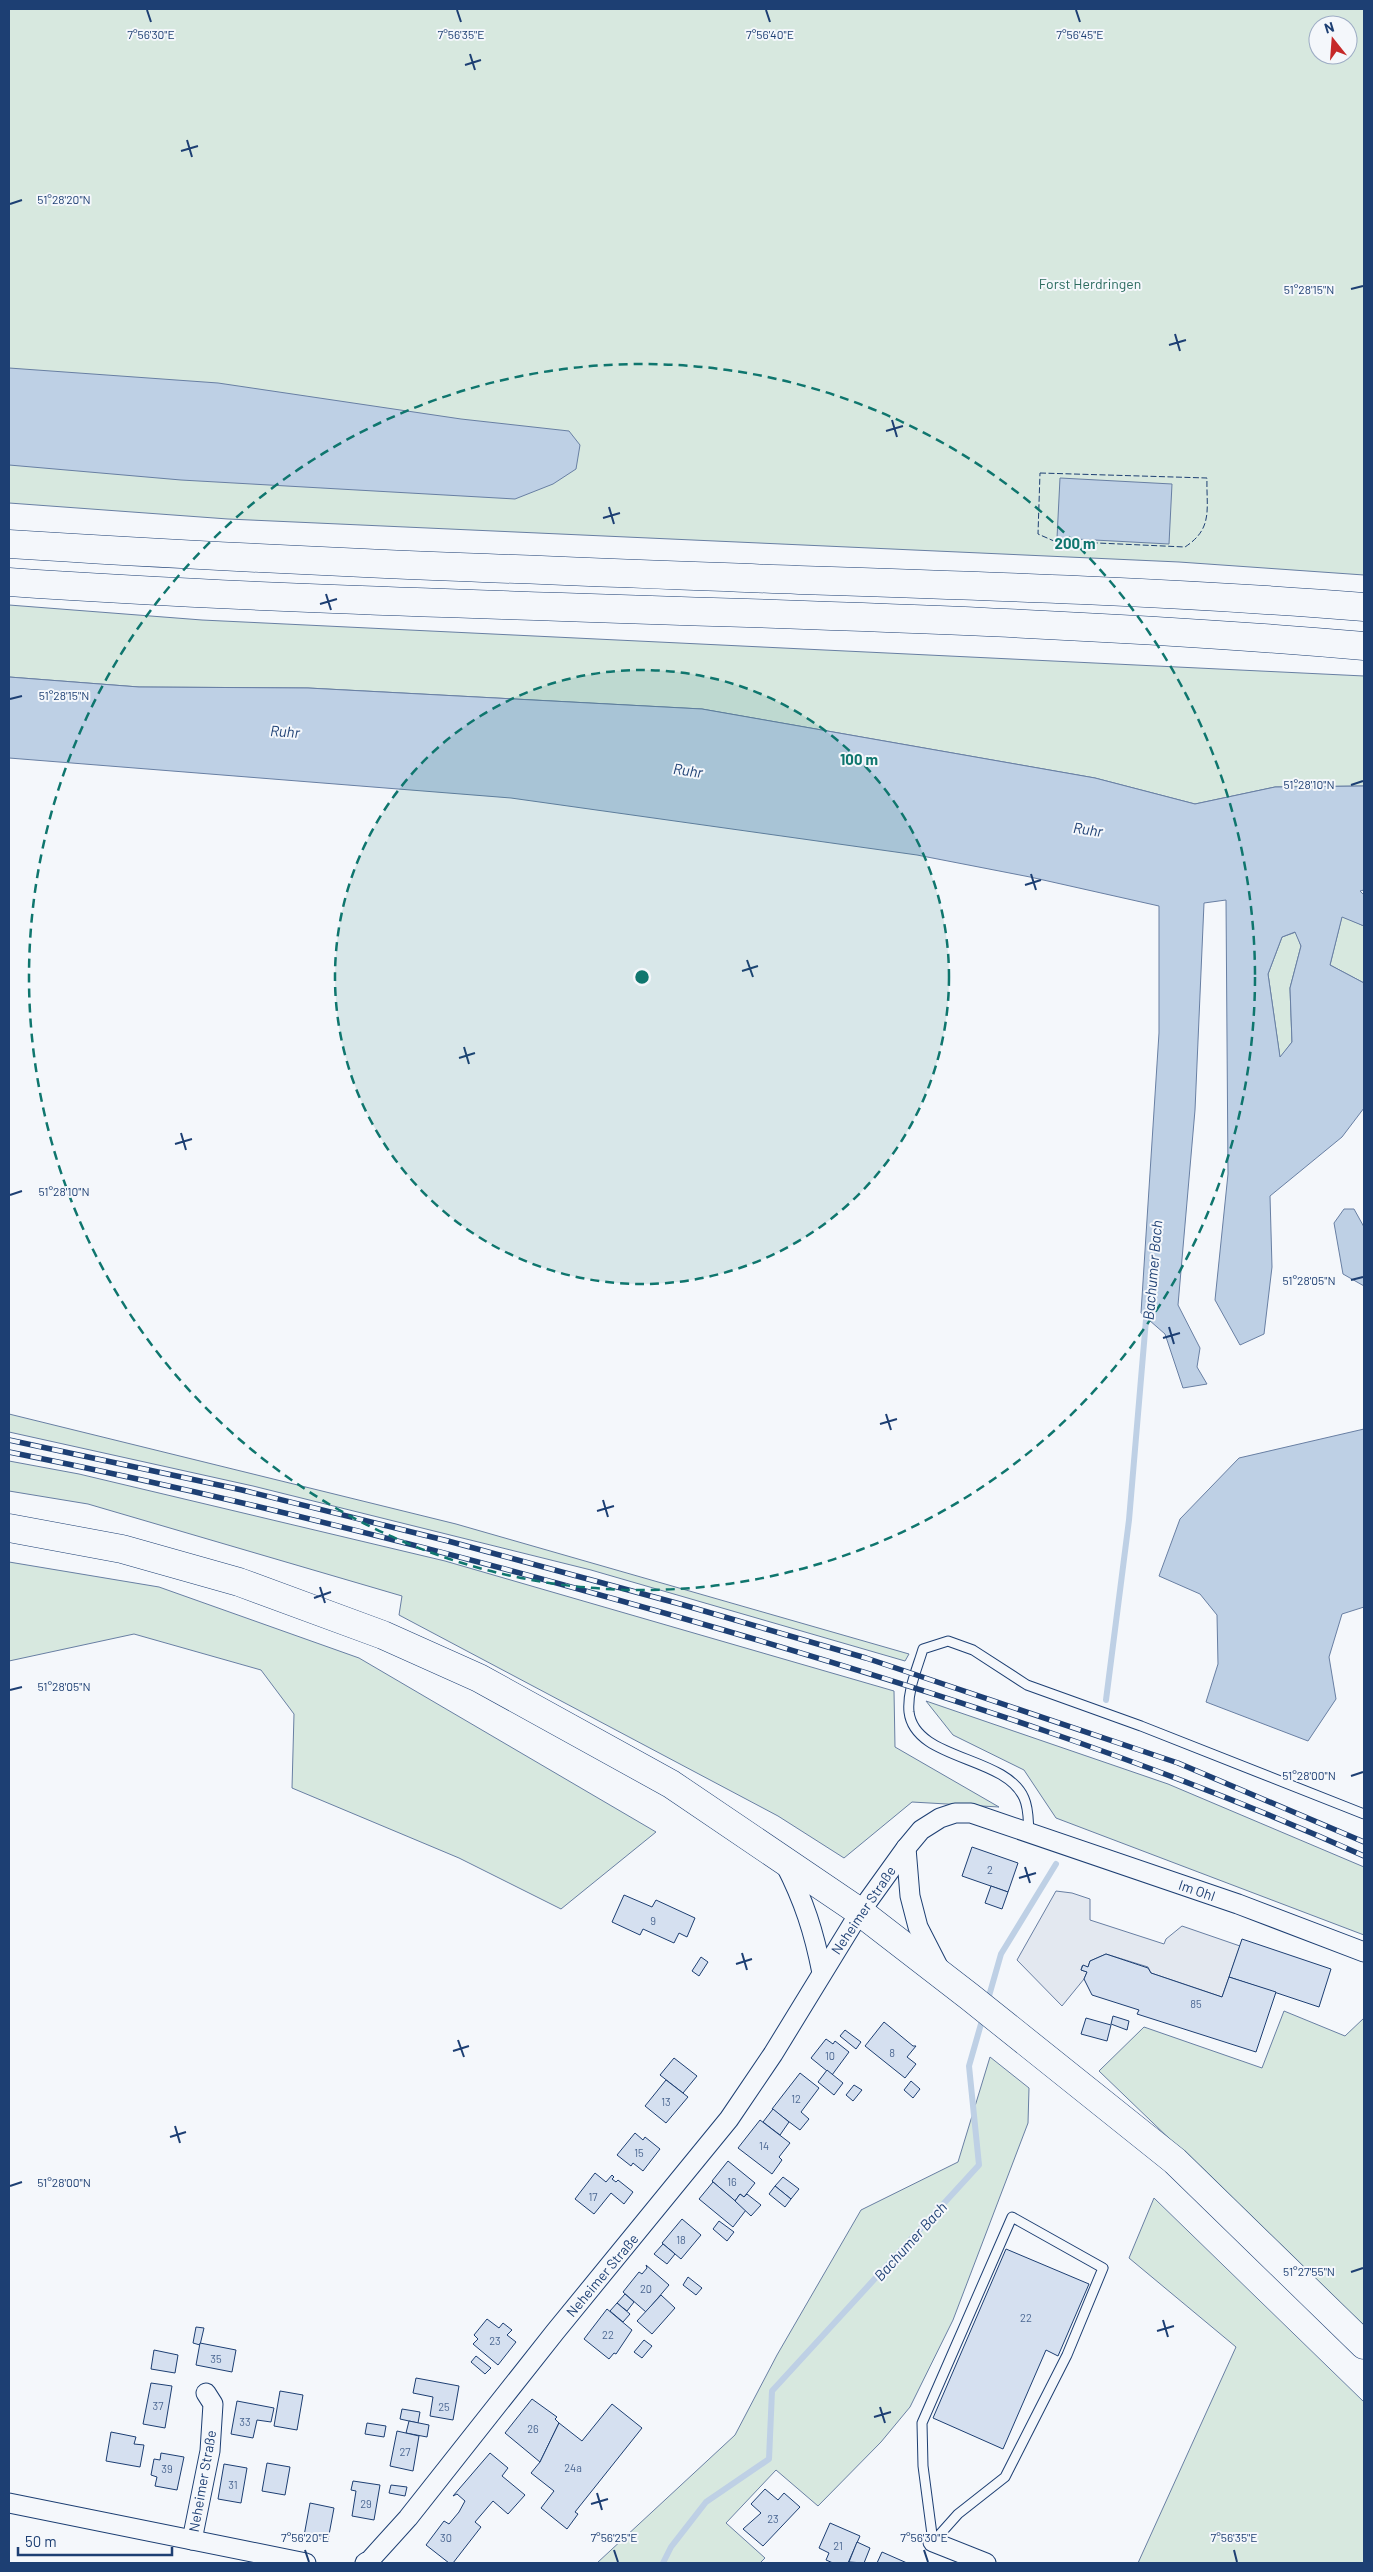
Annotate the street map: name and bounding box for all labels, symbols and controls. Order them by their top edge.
north arrow [1308,15,1358,65]
text: N [1322,18,1336,37]
text: 7°56'30"E [127,27,175,41]
text: 7°56'35"E [438,27,484,41]
text: 7°56'40"E [746,27,794,41]
text: 7°56'45"E [1056,27,1104,41]
text: 51°28'20"N [37,192,91,206]
park label: Forst Herdringen [1039,275,1141,292]
text: 51°28'15"N [1284,282,1334,296]
text: 200 m [1054,534,1096,552]
text: 51°28'15"N [39,688,89,702]
water label: Ruhr [269,721,301,741]
text: 100 m [840,750,878,768]
water label: Ruhr [672,759,705,781]
text: 51°28'10"N [1283,777,1335,791]
water label: Ruhr [1072,818,1105,840]
centre of rings [633,968,651,986]
text: 51°28'10"N [38,1184,90,1198]
water label: Bachumer Bach [1139,1219,1165,1321]
text: 51°28'05"N [1282,1273,1336,1287]
text: 51°28'05"N [37,1679,91,1693]
text: 51°28'00"N [1282,1768,1336,1782]
street label: Neheimer Straße [827,1863,899,1957]
house number: 2 [987,1863,993,1876]
street label: Im Ohl [1177,1876,1217,1904]
house number: 9 [650,1914,656,1927]
house number: 85 [1190,1997,1202,2010]
house number: 8 [889,2046,895,2059]
house number: 10 [825,2049,835,2062]
house number: 12 [791,2092,801,2105]
house number: 13 [661,2095,671,2108]
house number: 14 [759,2139,769,2152]
house number: 15 [634,2146,644,2159]
text: 51°28'00"N [37,2175,91,2189]
house number: 16 [727,2175,737,2188]
house number: 17 [588,2190,598,2203]
water label: Bachumer Bach [870,2198,950,2284]
street label: Neheimer Straße [562,2230,642,2320]
house number: 18 [676,2233,686,2246]
text: 51°27'55"N [1283,2264,1335,2278]
house number: 20 [640,2282,652,2295]
house number: 22 [1020,2311,1032,2324]
house number: 22 [602,2328,614,2341]
house number: 23 [489,2334,501,2347]
house number: 35 [210,2352,222,2365]
house number: 37 [153,2399,163,2412]
house number: 25 [438,2400,450,2413]
house number: 33 [239,2415,251,2428]
house number: 26 [527,2422,539,2435]
street label: Neheimer Straße [185,2429,219,2533]
house number: 27 [399,2445,411,2458]
house number: 24a [564,2461,582,2474]
house number: 39 [161,2462,173,2475]
house number: 31 [228,2478,238,2491]
house number: 29 [360,2497,372,2510]
house number: 23 [767,2512,779,2525]
scale bar [18,2524,171,2556]
text: 7°56'20"E [281,2530,329,2544]
text: 7°56'25"E [590,2530,638,2544]
text: 7°56'30"E [900,2530,948,2544]
text: 7°56'35"E [1211,2530,1257,2544]
house number: 30 [440,2531,452,2544]
text: 50 m [25,2532,57,2550]
house number: 21 [833,2539,843,2552]

